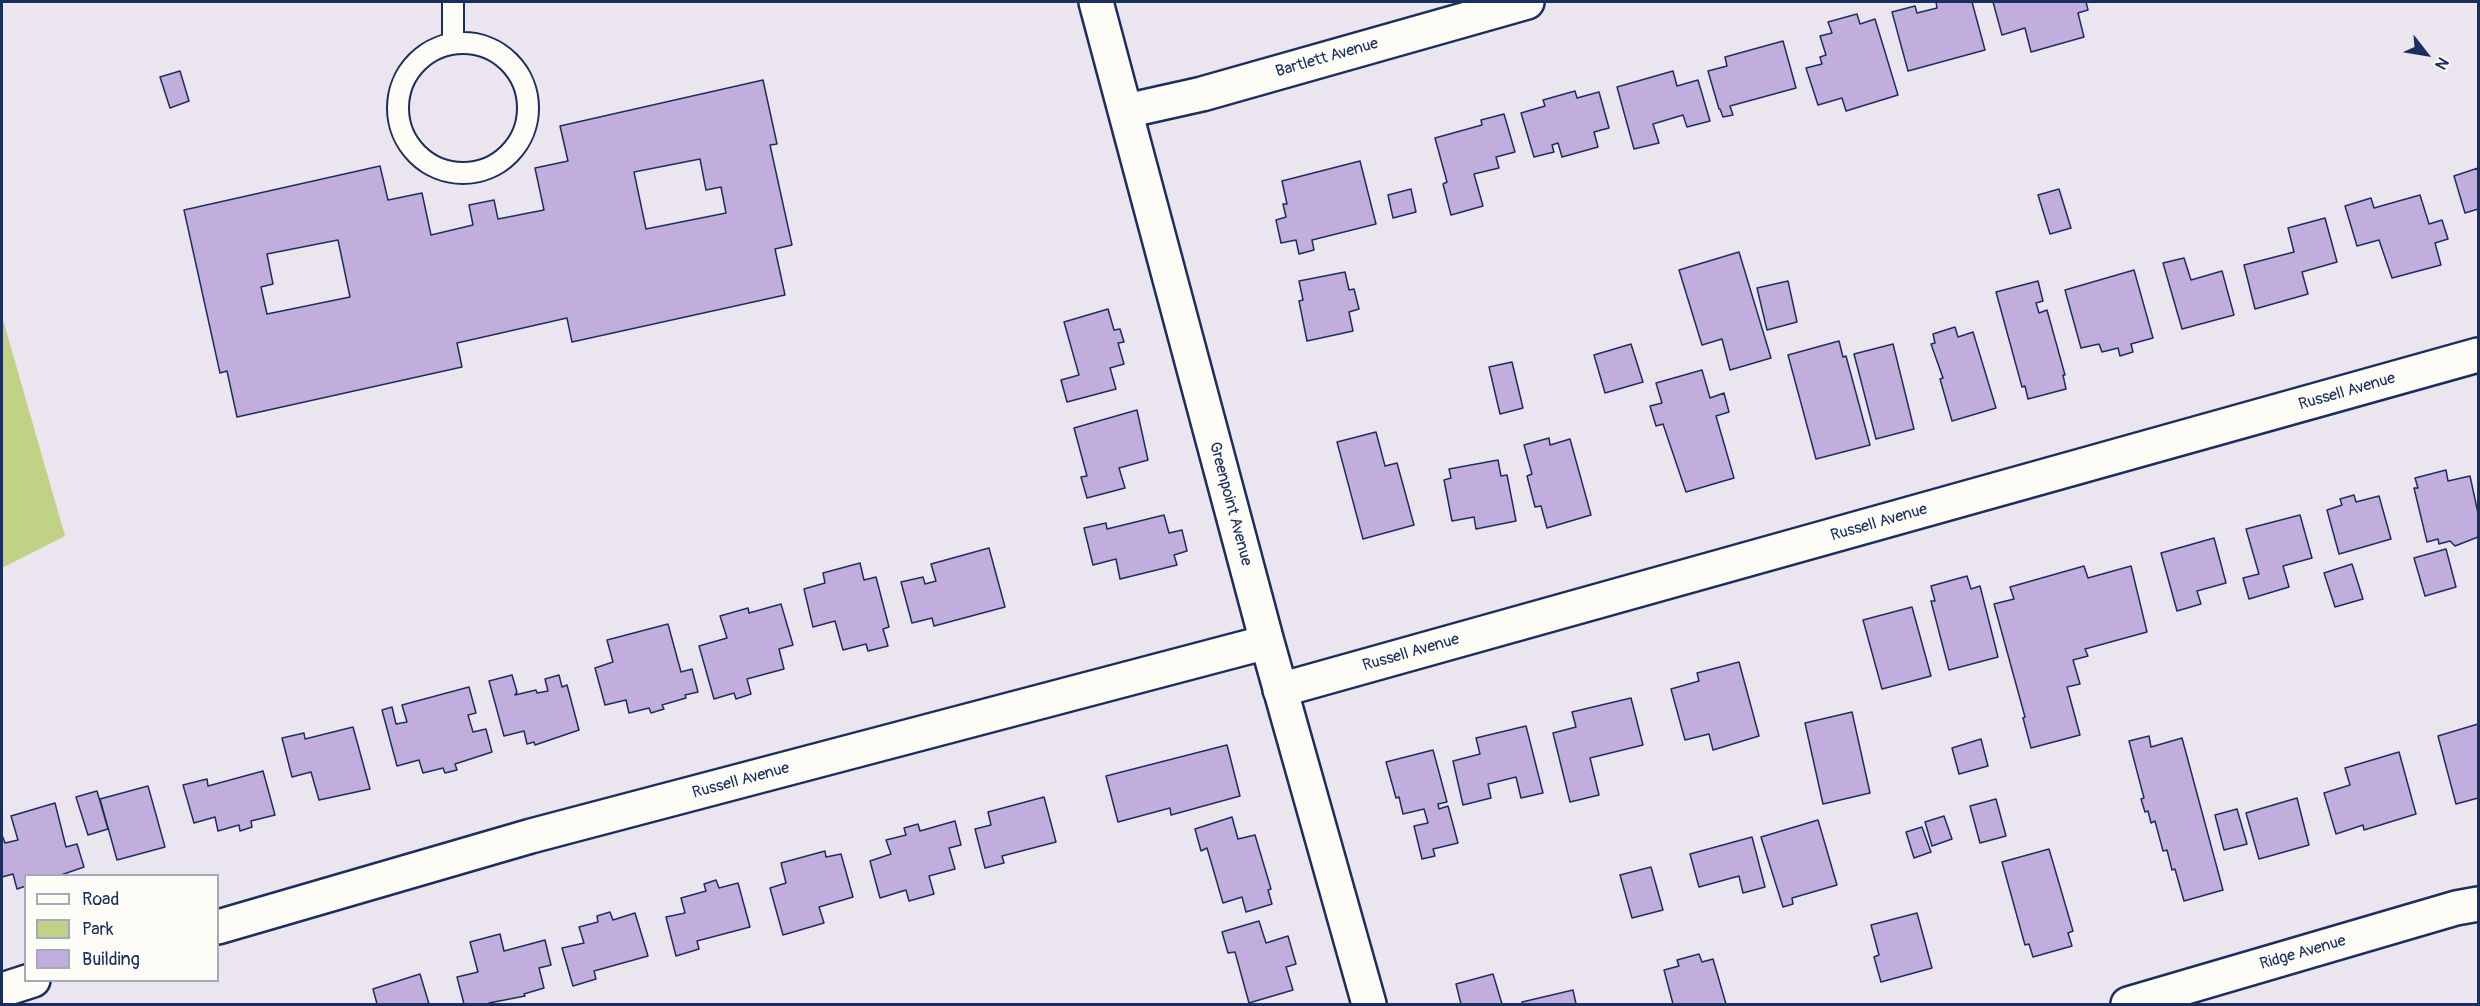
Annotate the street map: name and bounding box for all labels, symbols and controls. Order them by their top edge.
north arrow [2396,24,2456,84]
street label: Bartlett Avenue [1273,34,1381,82]
text: N [2430,53,2453,73]
street label: Russell Avenue [2296,369,2398,415]
street label: Greenpoint Avenue [1204,440,1256,568]
street label: Russell Avenue [1828,500,1930,546]
street label: Russell Avenue [1360,630,1462,676]
street label: Russell Avenue [690,759,792,803]
legend [24,874,219,982]
text: Road [82,888,119,911]
text: Park [82,918,114,941]
street label: Ridge Avenue [2258,932,2348,974]
text: Building [82,948,140,971]

